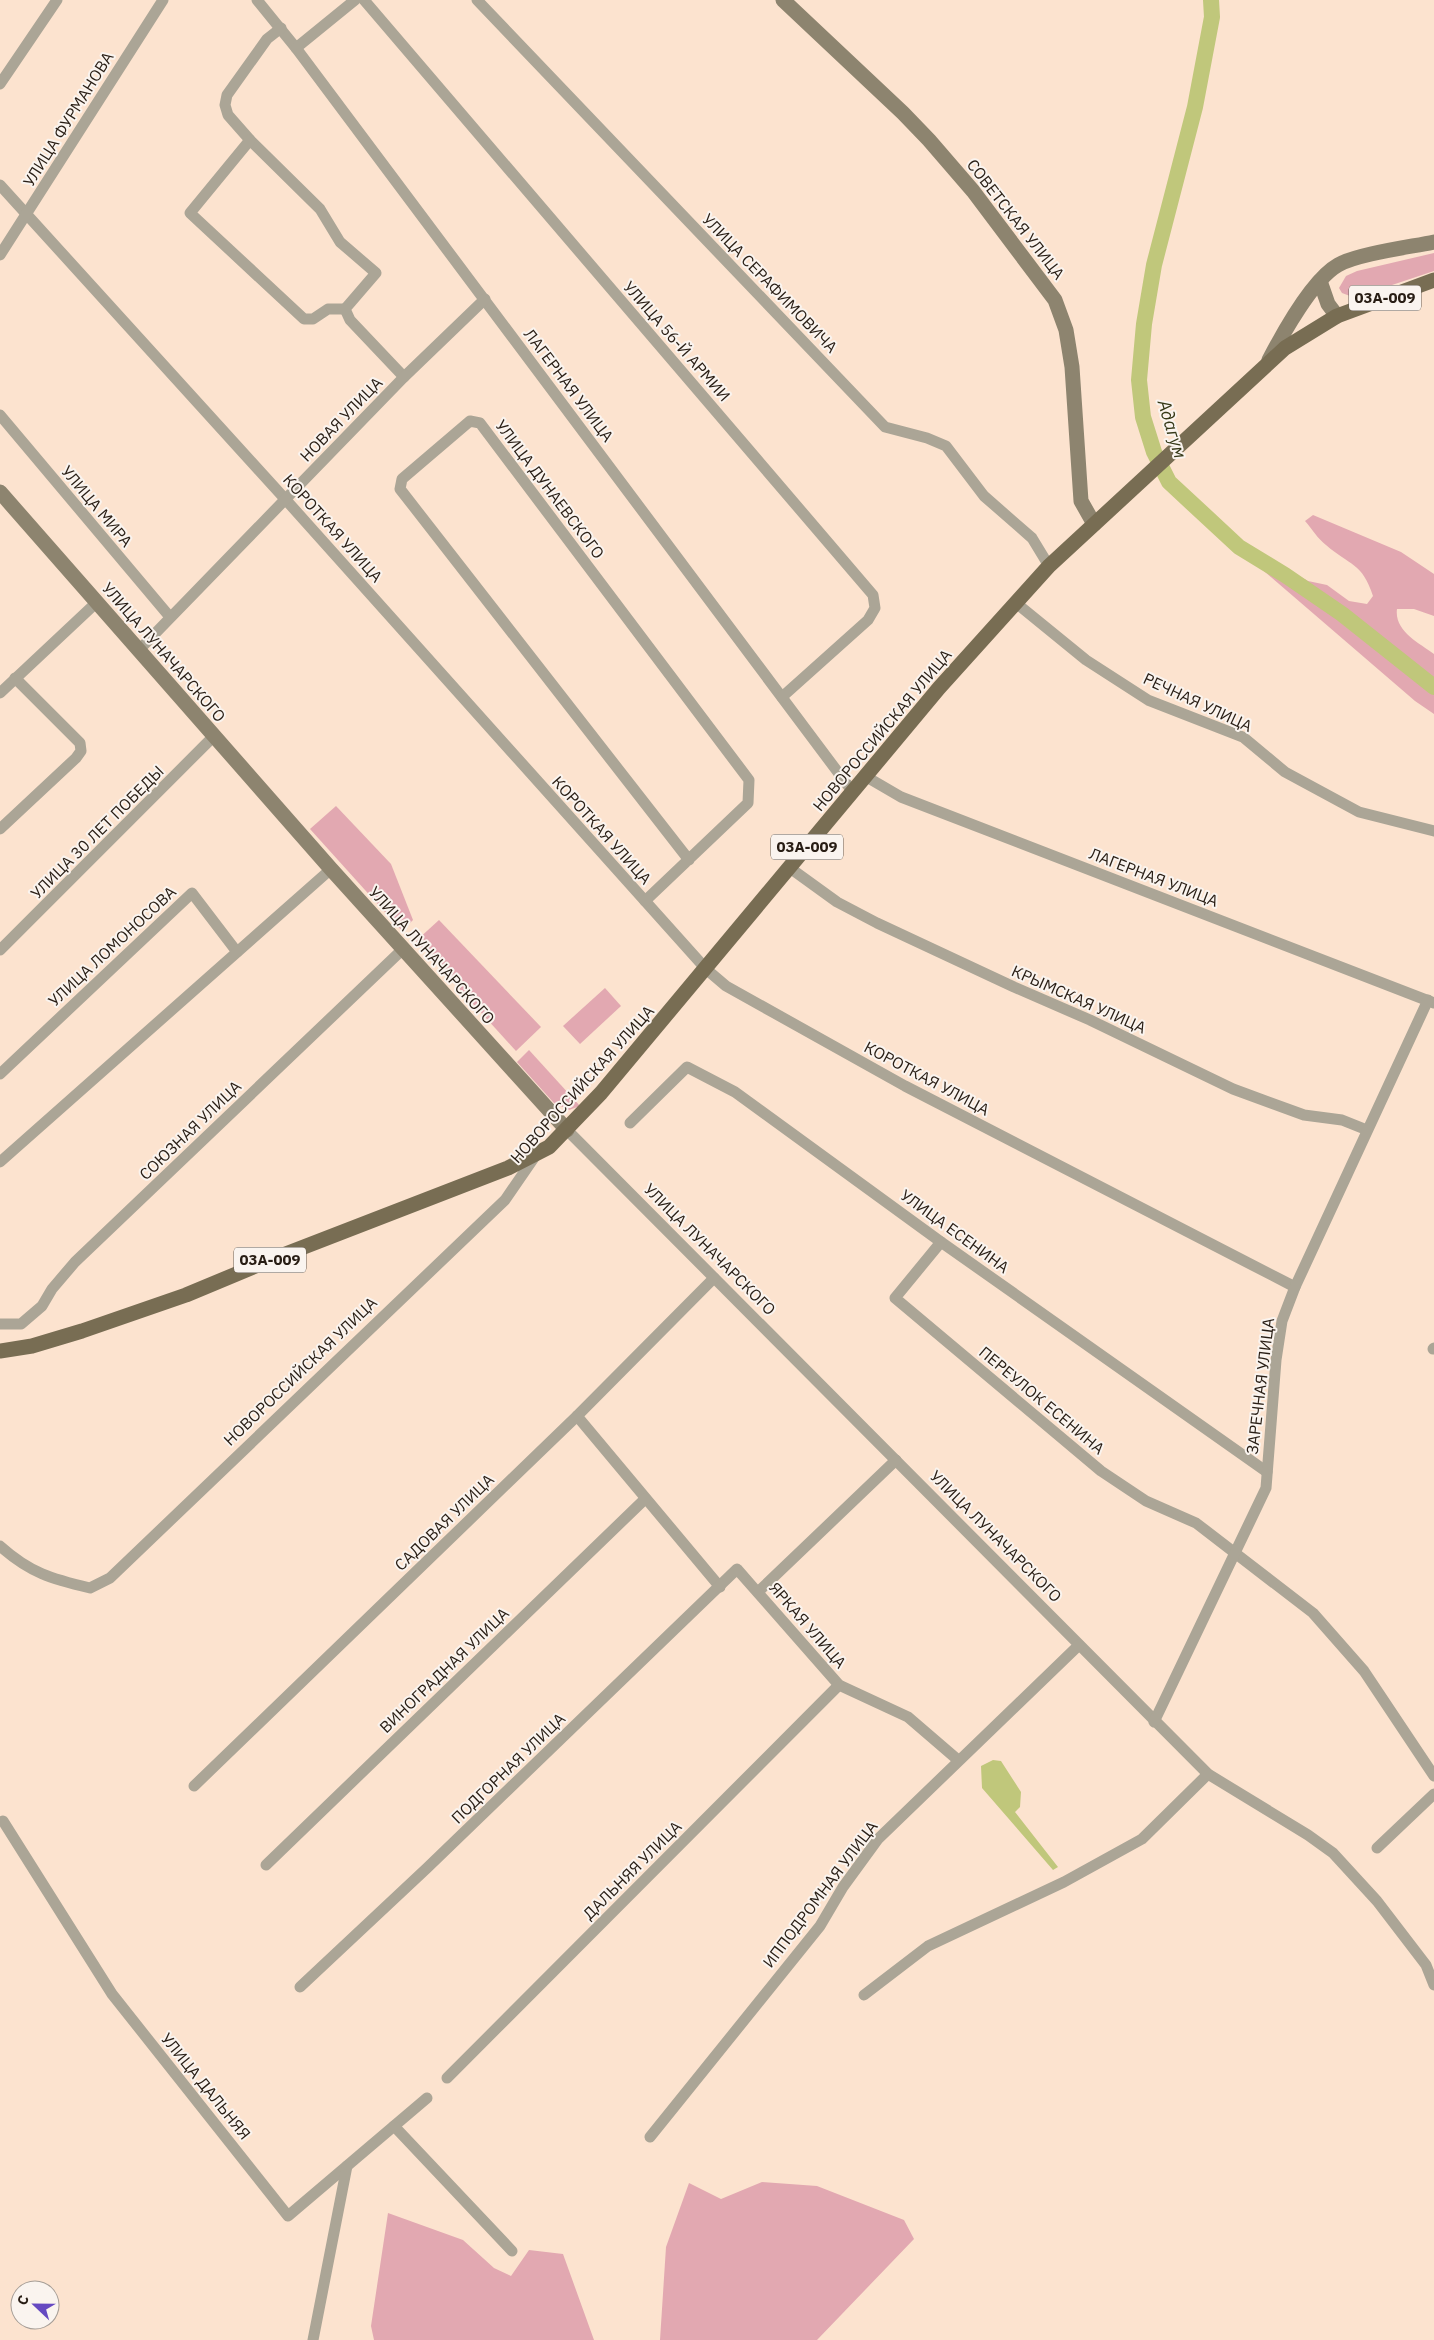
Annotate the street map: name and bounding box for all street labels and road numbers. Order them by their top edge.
street label: УЛИЦА ФУРМАНОВА [18,48,118,190]
street label: СОВЕТСКАЯ УЛИЦА [963,155,1069,283]
street label: УЛИЦА СЕРАФИМОВИЧА [698,209,842,357]
street label: УЛИЦА 56-Й АРМИИ [619,277,735,405]
road number: 03А-009 [1349,286,1421,310]
street label: ЛАГЕРНАЯ УЛИЦА [520,324,618,446]
street label: НОВАЯ УЛИЦА [296,372,386,466]
street label: УЛИЦА ДУНАЕВСКОГО [491,416,609,562]
street label: УЛИЦА МИРА [57,461,137,551]
street label: КОРОТКАЯ УЛИЦА [279,470,387,586]
street label: УЛИЦА ЛУНАЧАРСКОГО [98,578,230,726]
street label: НОВОРОССИЙСКАЯ УЛИЦА [808,645,956,815]
street label: РЕЧНАЯ УЛИЦА [1140,668,1256,736]
street label: УЛИЦА 30 ЛЕТ ПОБЕДЫ [26,761,168,903]
street label: КОРОТКАЯ УЛИЦА [548,772,656,888]
road number: 03А-009 [771,834,843,860]
street label: ЛАГЕРНАЯ УЛИЦА [1087,843,1221,911]
street label: УЛИЦА ЛОМОНОСОВА [44,882,180,1010]
street label: УЛИЦА ЛУНАЧАРСКОГО [365,882,499,1028]
street label: КРЫМСКАЯ УЛИЦА [1009,960,1149,1038]
street label: НОВОРОССИЙСКАЯ УЛИЦА [506,1001,658,1167]
street label: КОРОТКАЯ УЛИЦА [861,1037,993,1119]
street label: СОЮЗНАЯ УЛИЦА [135,1076,245,1184]
street label: УЛИЦА ЛУНАЧАРСКОГО [640,1179,780,1319]
street label: УЛИЦА ЕСЕНИНА [897,1185,1013,1277]
road number: 03А-009 [234,1248,306,1272]
street label: НОВОРОССИЙСКАЯ УЛИЦА [219,1292,381,1450]
street label: ЗАРЕЧНАЯ УЛИЦА [1242,1317,1278,1455]
street label: ПЕРЕУЛОК ЕСЕНИНА [975,1342,1109,1458]
street label: УЛИЦА ЛУНАЧАРСКОГО [926,1466,1066,1606]
street label: САДОВАЯ УЛИЦА [390,1469,498,1575]
street label: ЯРКАЯ УЛИЦА [765,1578,851,1672]
street label: ВИНОГРАДНАЯ УЛИЦА [375,1603,513,1737]
street label: ПОДГОРНАЯ УЛИЦА [447,1708,569,1828]
street label: ДАЛЬНЯЯ УЛИЦА [578,1816,686,1924]
street label: ИППОДРОМНАЯ УЛИЦА [758,1817,882,1971]
street label: УЛИЦА ДАЛЬНЯЯ [157,2029,255,2143]

